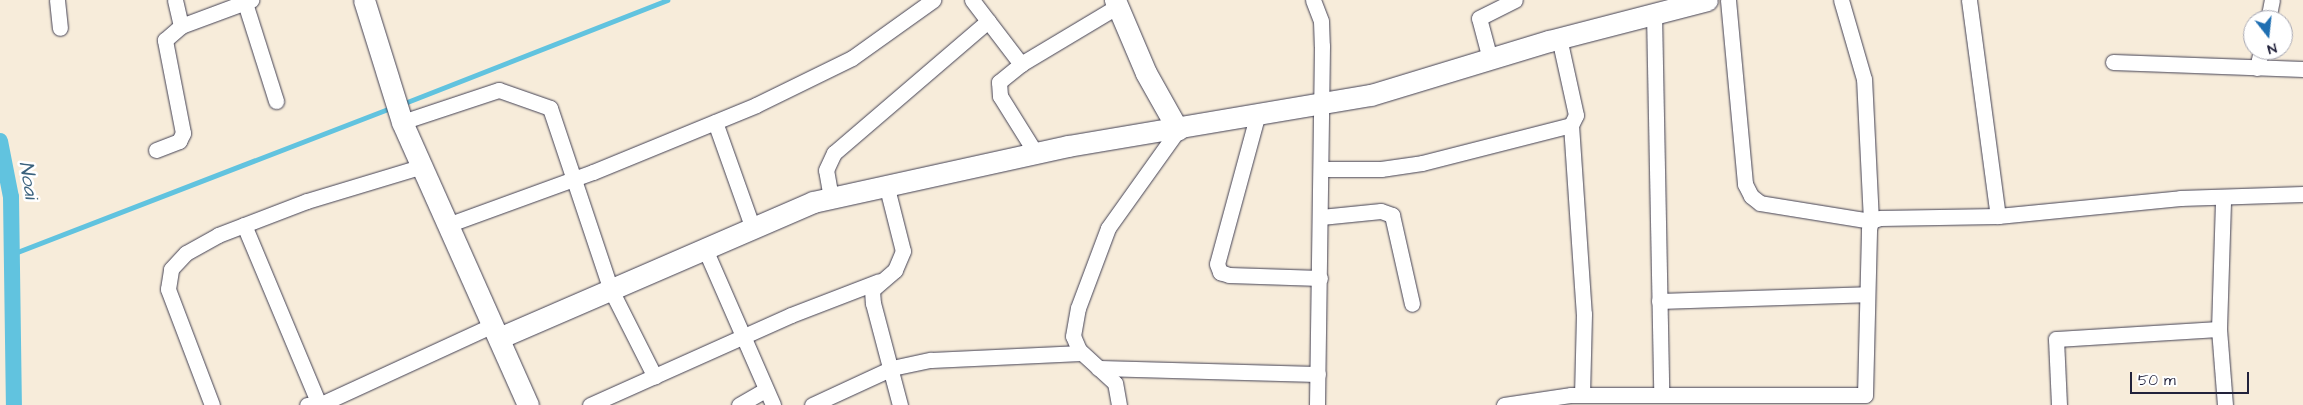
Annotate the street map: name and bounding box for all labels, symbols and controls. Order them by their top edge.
north arrow [2243,10,2293,60]
text: N [2265,38,2279,59]
water label: Noai [13,160,43,200]
scale bar [2133,362,2252,394]
text: 50 m [2138,370,2176,391]

